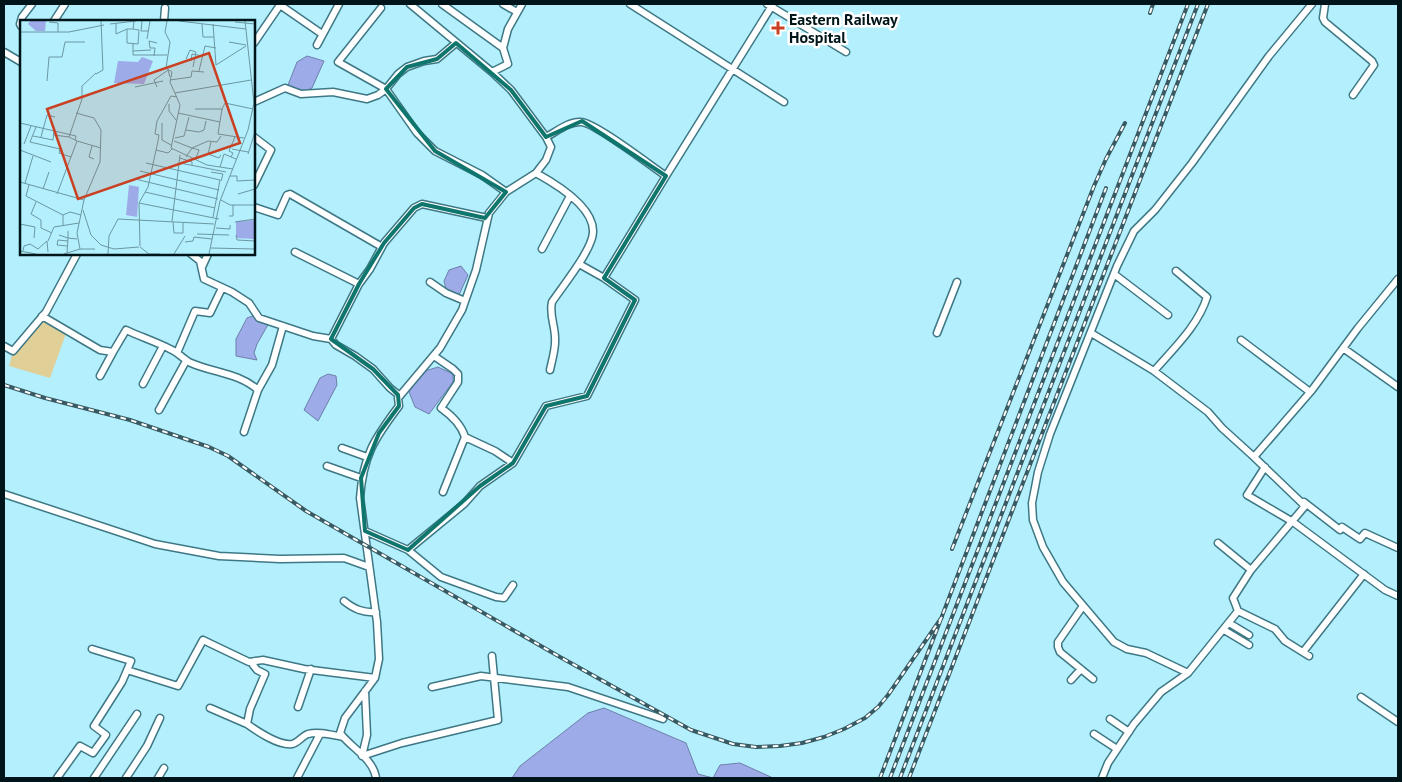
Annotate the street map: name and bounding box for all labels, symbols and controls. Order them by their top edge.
place label: Eastern Railway Hospital [789,9,898,47]
inset map [20,20,255,255]
marker: Eastern Railway Hospital [771,21,785,35]

